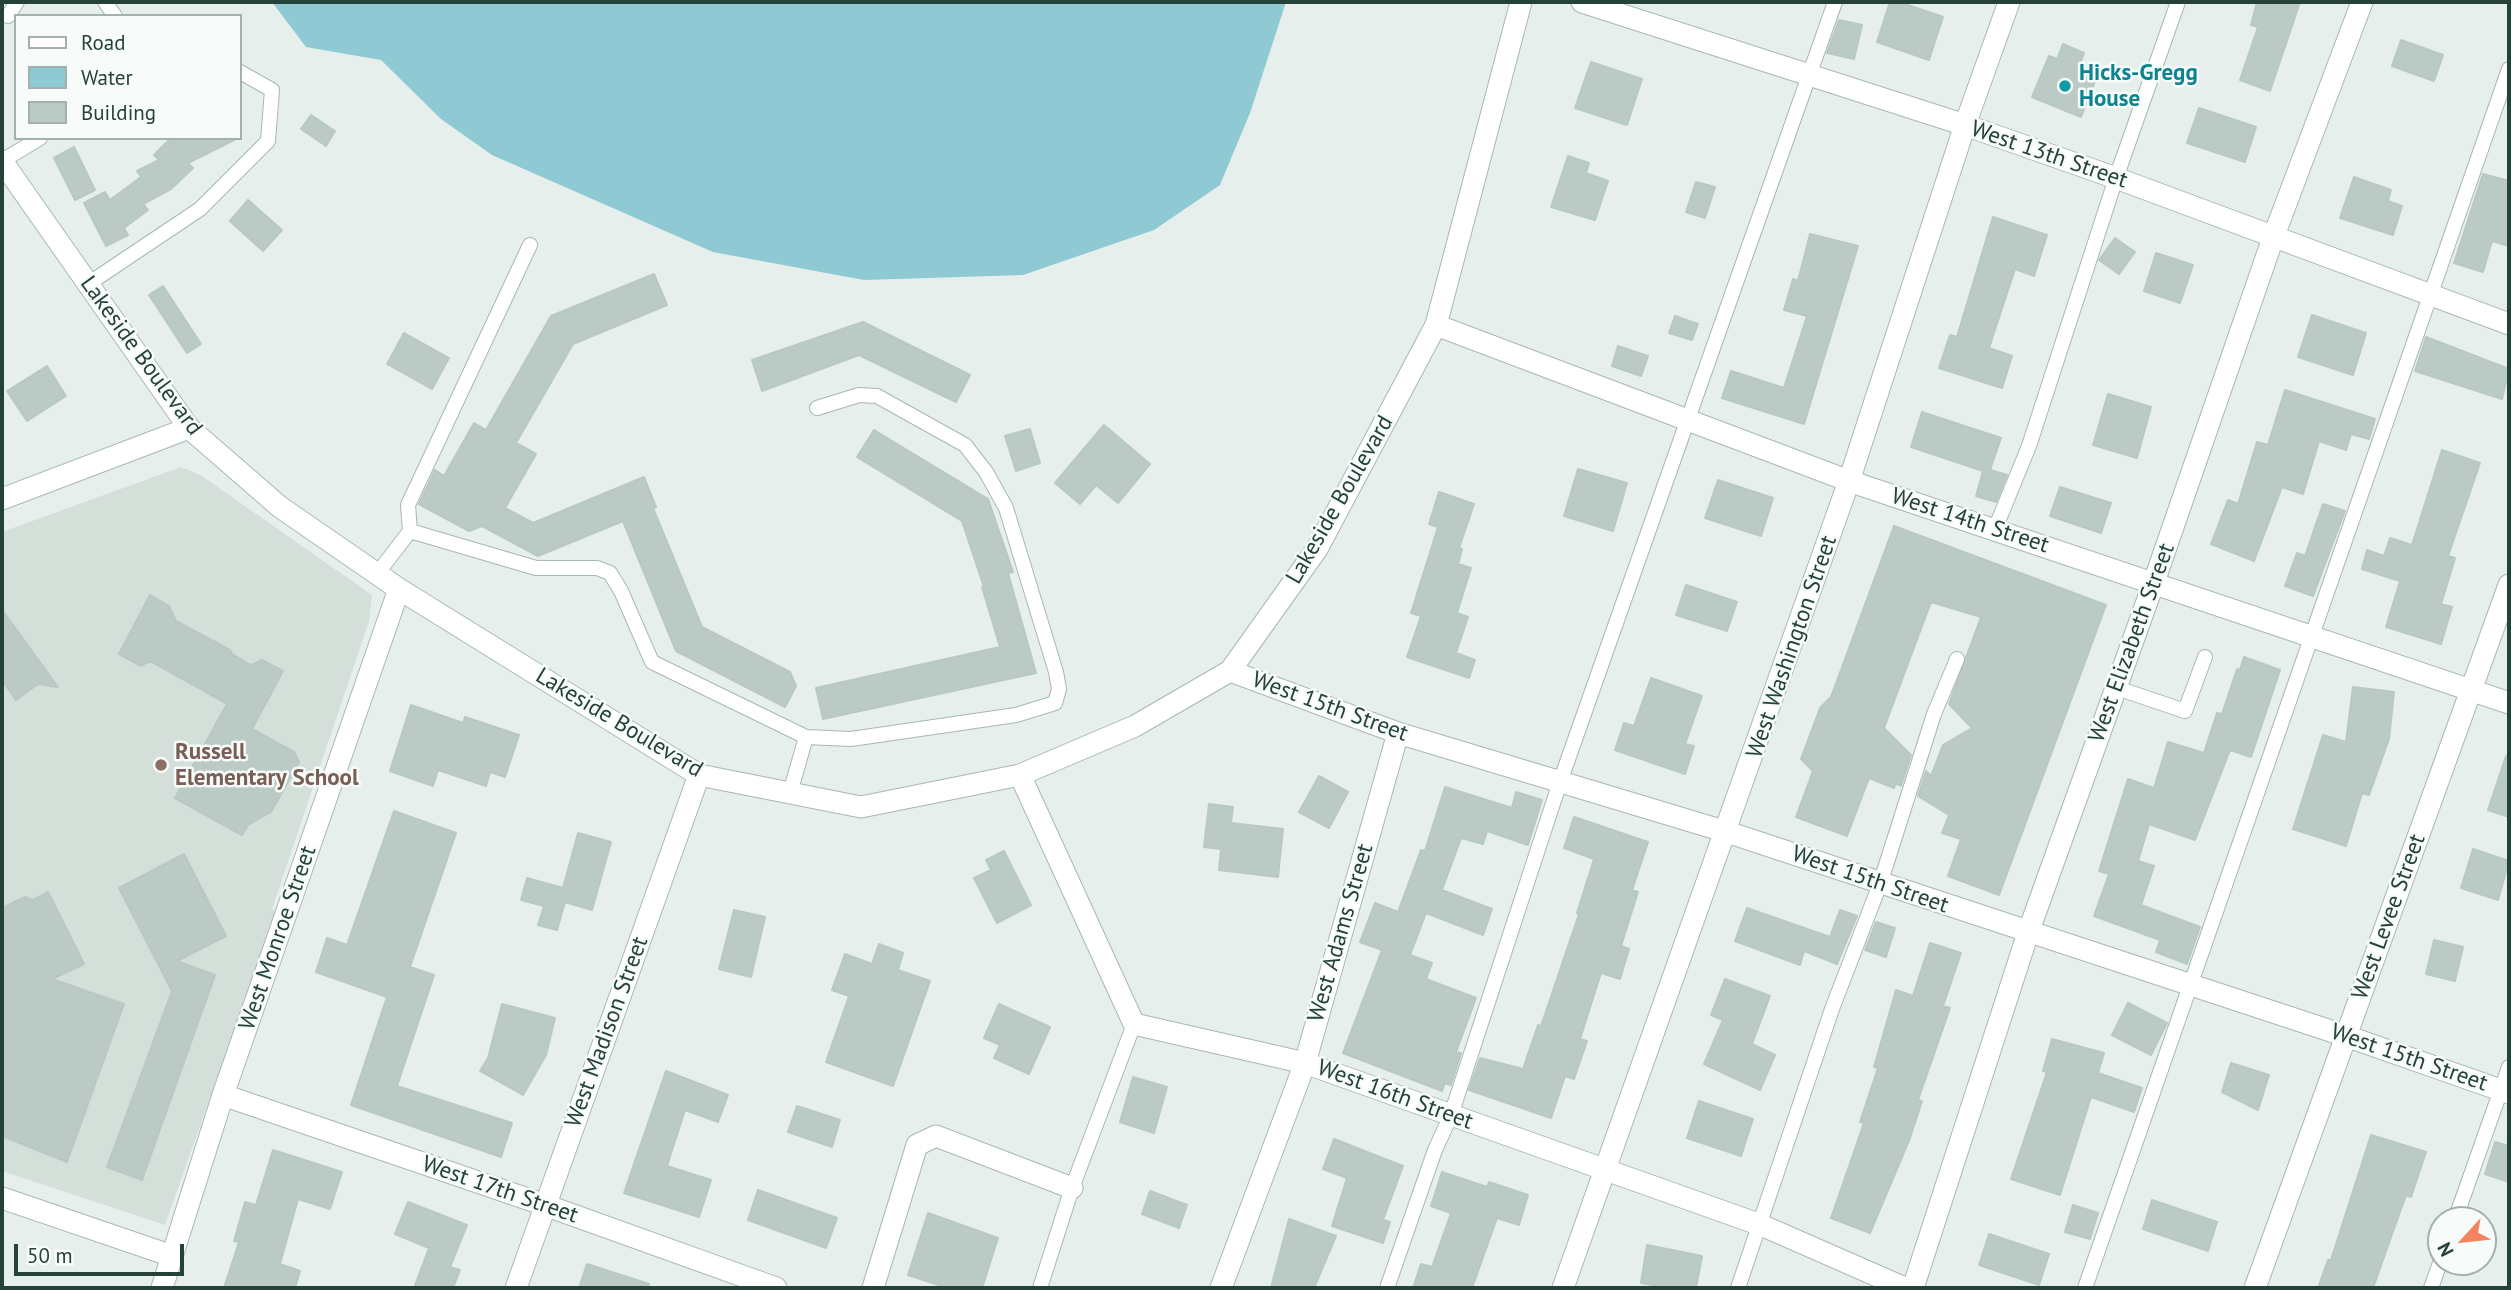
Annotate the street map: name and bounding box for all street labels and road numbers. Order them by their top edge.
street label: West 13th Street [1967,115,2131,195]
street label: Lakeside Boulevard [74,271,208,441]
street label: Lakeside Boulevard [1281,411,1399,589]
street label: West 14th Street [1888,483,2052,559]
street label: West Washington Street [1741,532,1843,762]
street label: West Elizabeth Street [2083,540,2181,746]
street label: Lakeside Boulevard [530,662,708,784]
street label: West 15th Street [1248,666,1412,748]
street label: West Levee Street [2346,831,2432,1003]
street label: West 15th Street [1788,840,1952,920]
street label: West Adams Street [1302,841,1380,1025]
street label: West Monroe Street [234,842,322,1034]
street label: West Madison Street [560,933,654,1131]
street label: West 15th Street [2327,1018,2491,1098]
street label: West 16th Street [1313,1054,1477,1136]
street label: West 17th Street [418,1150,582,1230]

